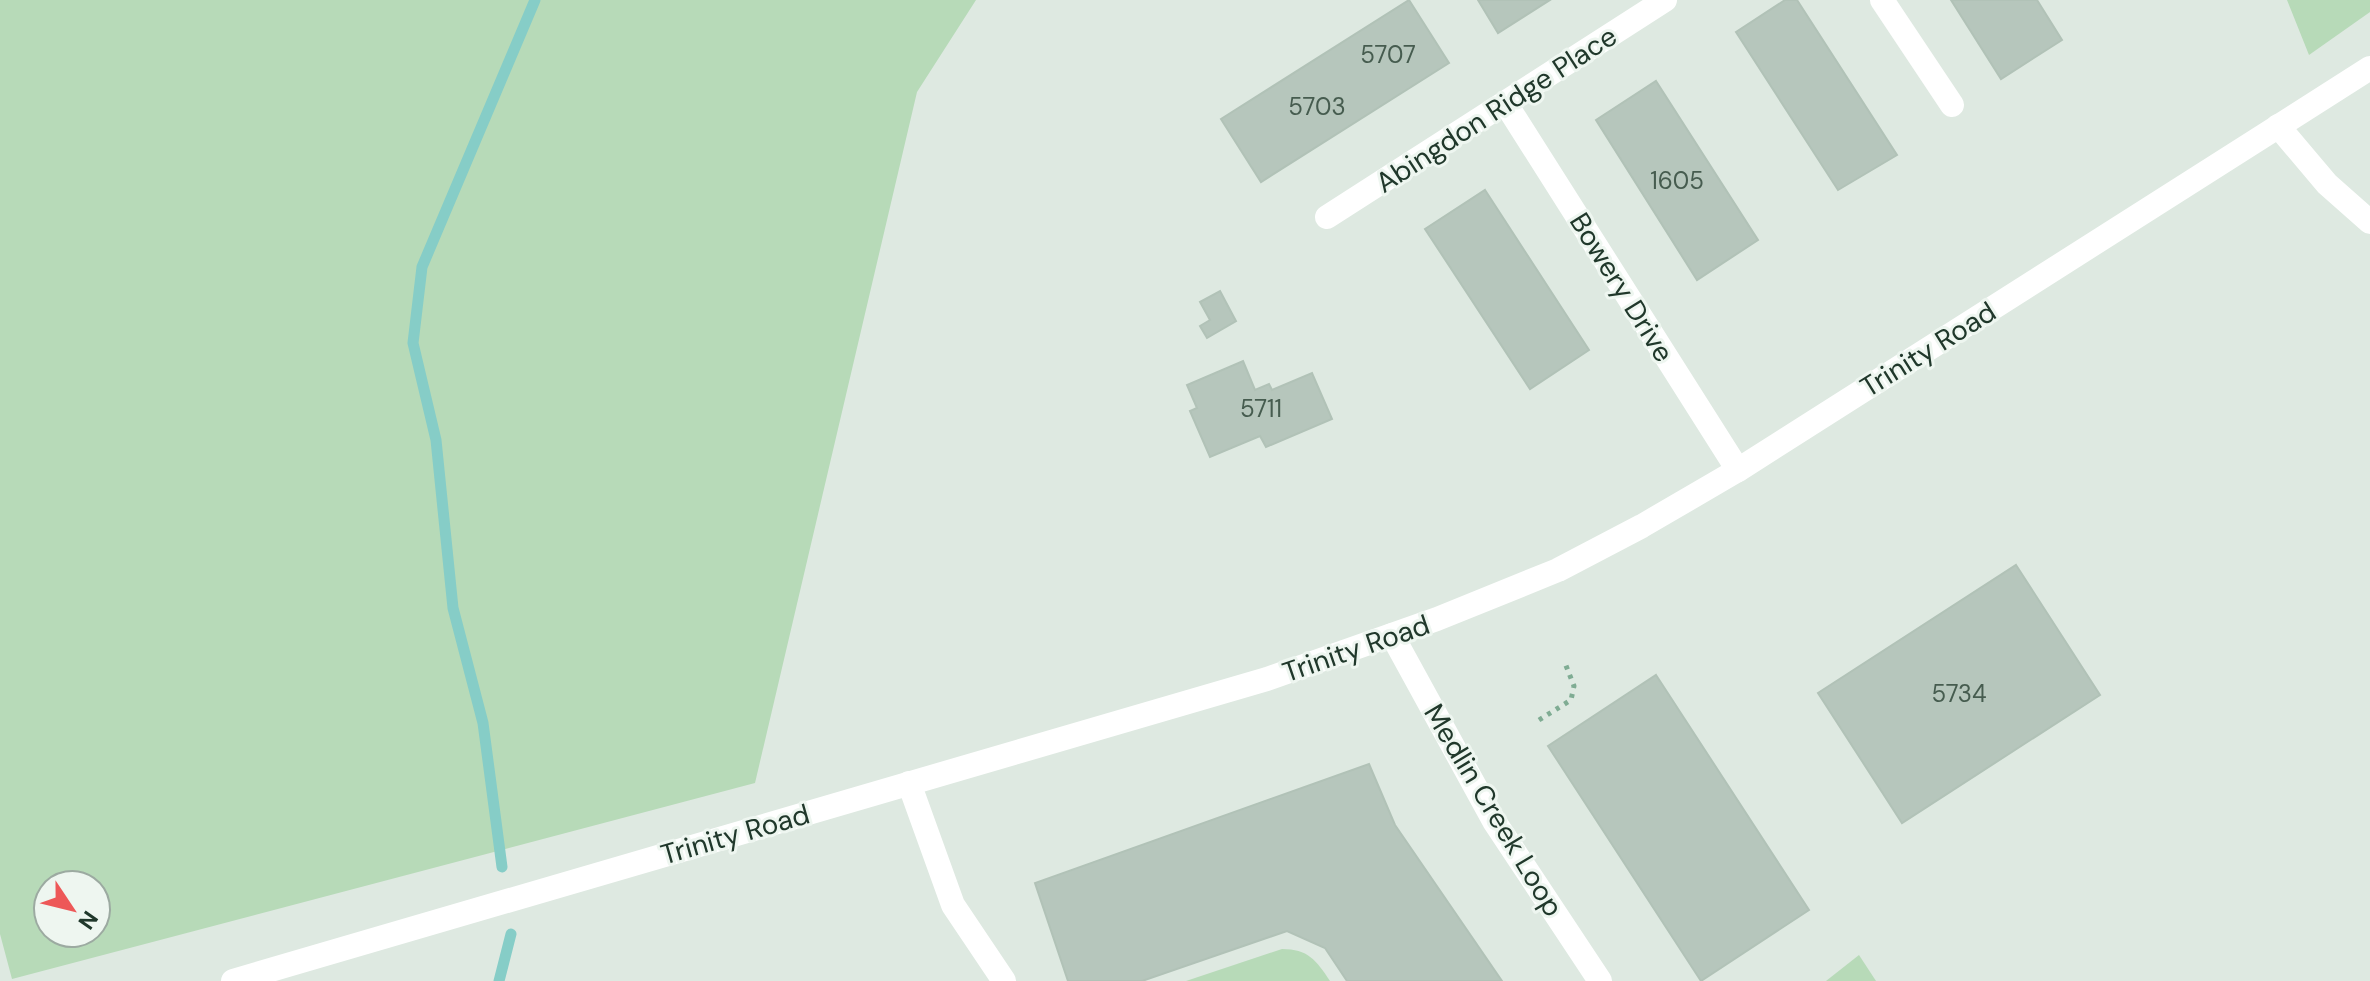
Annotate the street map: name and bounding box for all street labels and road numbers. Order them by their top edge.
street label: Abingdon Ridge Place [1369,17,1624,201]
street label: Bowery Drive [1561,206,1682,369]
street label: Trinity Road [1854,293,2003,406]
street label: Trinity Road [1278,606,1435,691]
street label: Medlin Creek Loop [1415,697,1572,923]
street label: Trinity Road [656,796,814,873]

